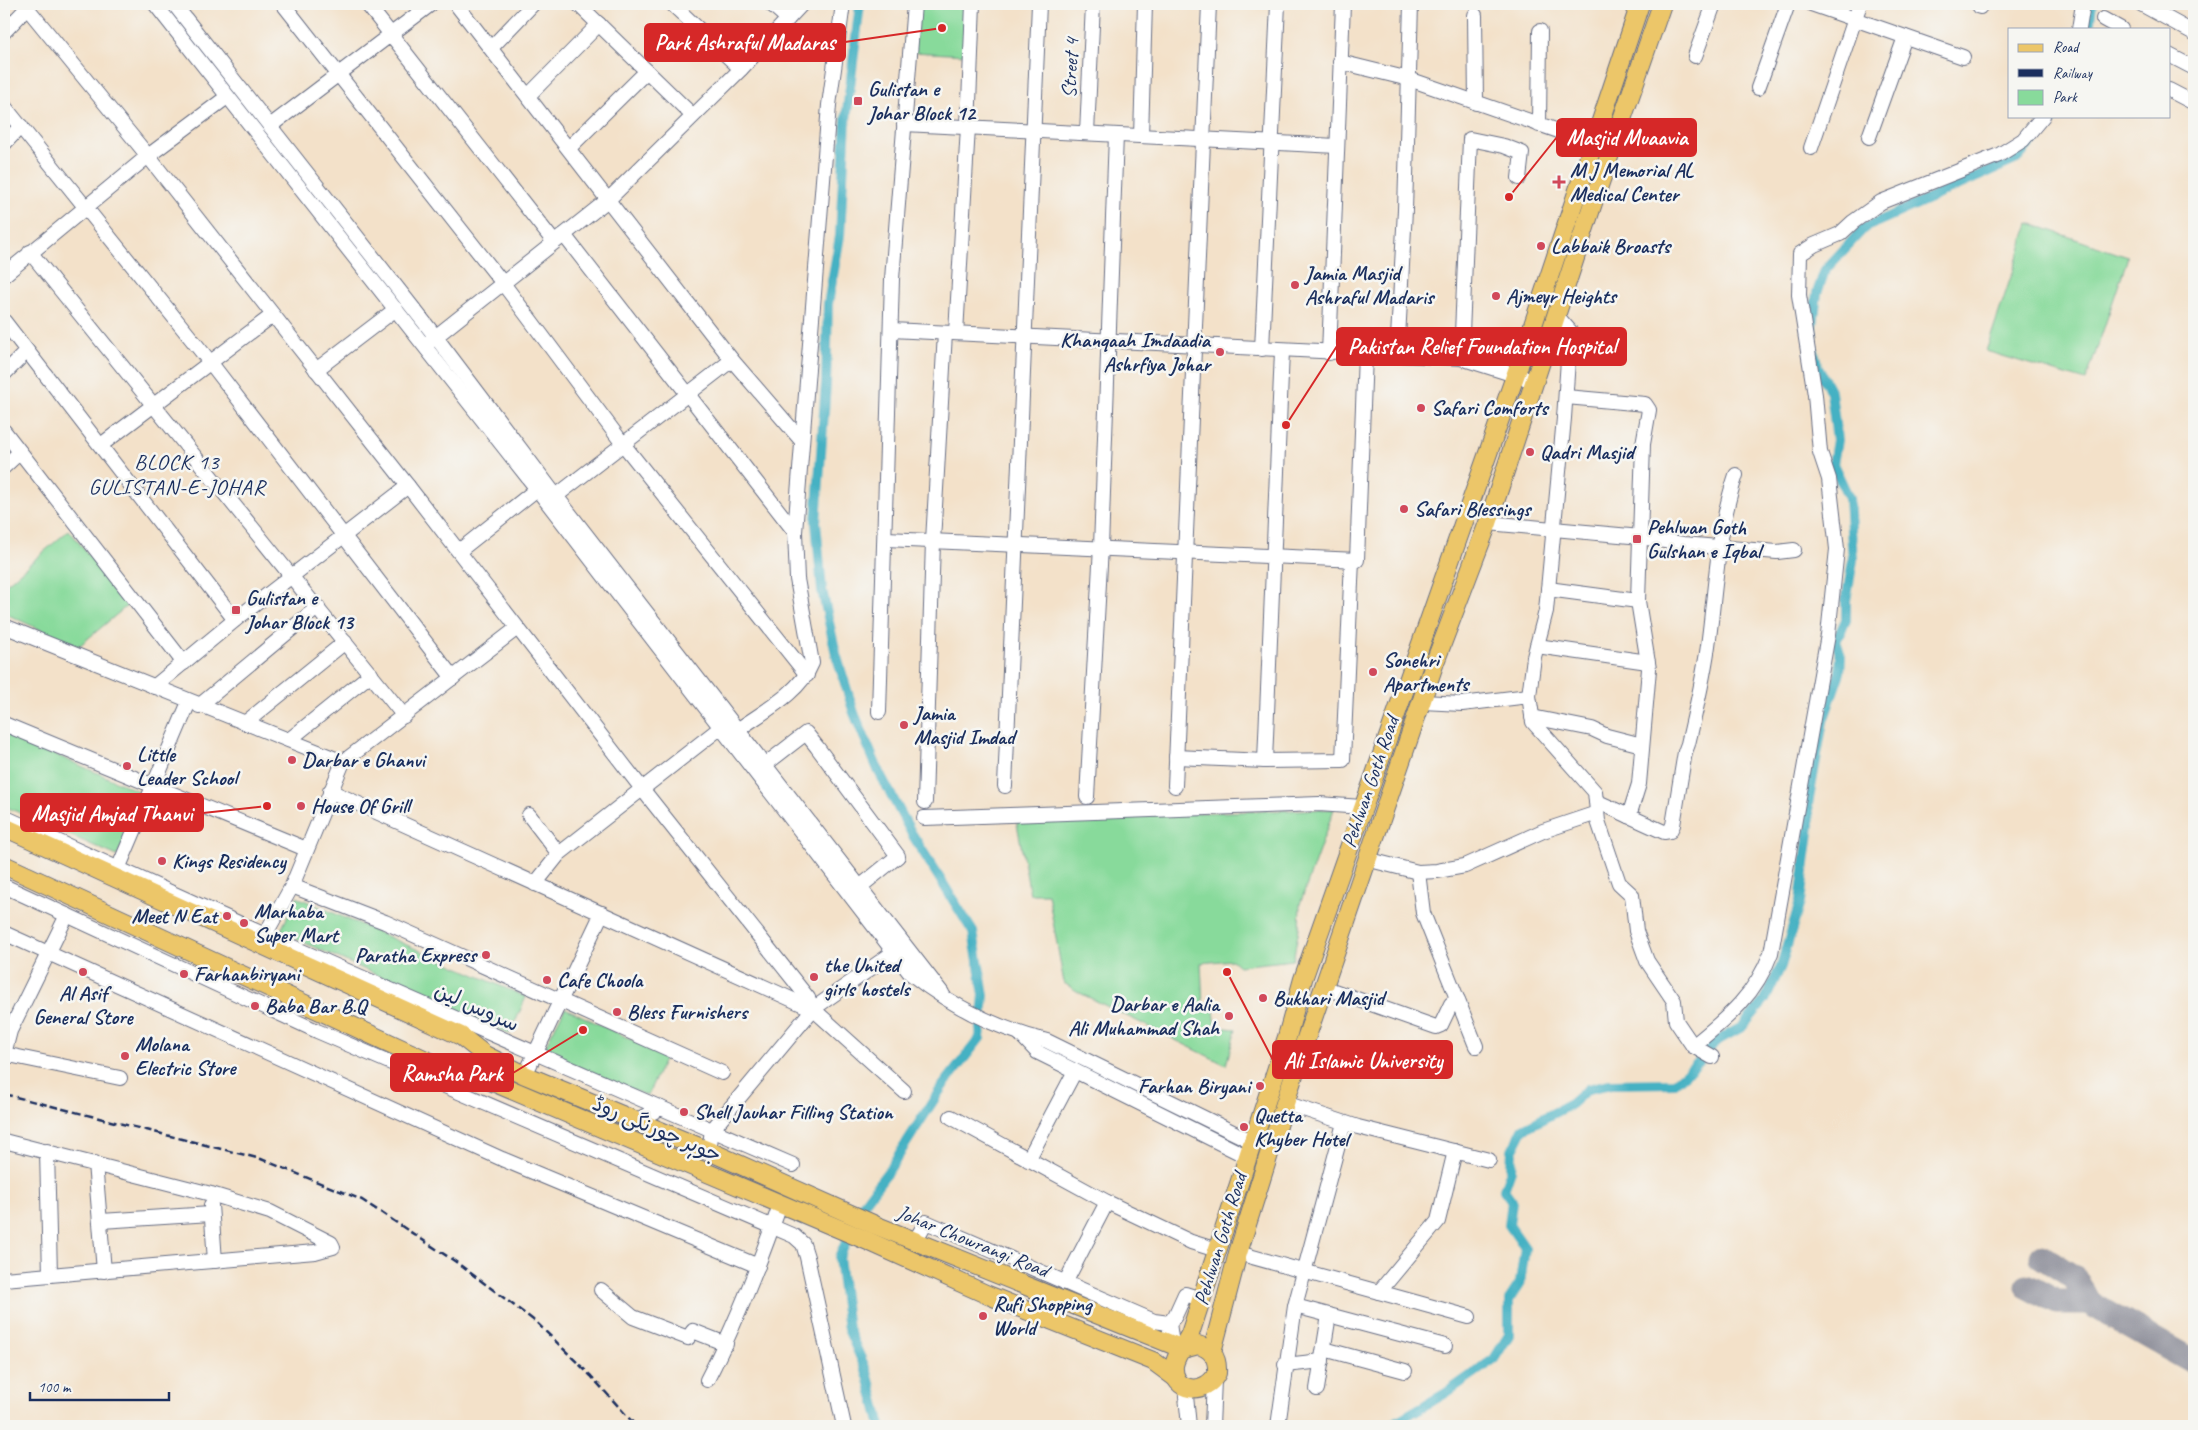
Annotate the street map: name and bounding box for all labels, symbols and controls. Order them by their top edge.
callout: Park Ashraful Madaras [645,24,845,61]
legend [2008,28,2170,118]
text: Park Ashraful Madaras [655,29,837,57]
street label: Street 4 [1055,35,1085,99]
text: Road [2053,38,2080,57]
text: Railway [2053,64,2094,83]
place label: Gulistan e Johar Block 12 [866,76,978,126]
text: Park [2053,88,2078,107]
marker: Gulistan e Johar Block 12 [852,95,864,107]
callout: Masjid Muaavia [1557,119,1696,156]
text: Masjid Muaavia [1566,124,1690,152]
place label: M J Memorial AL Medical Center [1570,157,1694,207]
marker: M J Memorial AL Medical Center [1552,175,1566,189]
place label: Labbaik Broasts [1551,233,1673,259]
marker: Labbaik Broasts [1535,240,1547,252]
place label: Jamia Masjid Ashraful Madaris [1303,260,1436,310]
marker: Jamia Masjid Ashraful Madaris [1289,279,1301,291]
place label: Ajmeyr Heights [1506,283,1619,309]
marker: Ajmeyr Heights [1490,290,1502,302]
place label: Khanqaah Imdaadia Ashrfiya Johar [1060,327,1212,377]
callout: Pakistan Relief Foundation Hospital [1337,328,1626,365]
text: Pakistan Relief Foundation Hospital [1348,333,1620,361]
marker: Khanqaah Imdaadia Ashrfiya Johar [1214,346,1226,358]
place label: Safari Comforts [1431,395,1550,421]
marker: Safari Comforts [1415,402,1427,414]
place label: Qadri Masjid [1540,439,1637,465]
marker: Qadri Masjid [1524,446,1536,458]
district label: BLOCK 13 GULISTAN-E-JOHAR [89,448,268,501]
place label: Safari Blessings [1414,496,1533,522]
marker: Safari Blessings [1398,503,1410,515]
place label: Pehlwan Goth Gulshan e Iqbal [1647,514,1765,564]
marker: Pehlwan Goth Gulshan e Iqbal [1631,533,1643,545]
place label: Gulistan e Johar Block 13 [244,585,356,635]
marker: Gulistan e Johar Block 13 [230,604,242,616]
place label: Sonehri Apartments [1383,647,1471,697]
marker: Sonehri Apartments [1367,666,1379,678]
place label: Jamia Masjid Imdad [912,700,1018,750]
street label: Pehlwan Goth Road [1335,709,1406,851]
marker: Jamia Masjid Imdad [898,719,910,731]
place label: Little Leader School [137,741,241,791]
place label: Darbar e Ghanvi [302,747,427,773]
marker: Darbar e Ghanvi [286,754,298,766]
marker: Little Leader School [121,760,133,772]
place label: House Of Grill [311,793,414,819]
callout: Masjid Amjad Thanvi [21,794,203,831]
text: Masjid Amjad Thanvi [32,800,195,828]
marker: House Of Grill [295,800,307,812]
place label: Kings Residency [172,848,287,875]
marker: Kings Residency [156,855,168,867]
place label: Marhaba Super Mart [254,898,340,948]
place label: Meet N Eat [132,903,220,929]
marker: Meet N Eat [221,910,233,922]
marker: Marhaba Super Mart [238,917,250,929]
place label: Paratha Express [355,942,479,968]
marker: Paratha Express [480,949,492,961]
place label: the United girls hostels [824,952,912,1002]
place label: Farhanbiryani [194,961,302,987]
marker: Al Asif General Store [77,966,89,978]
place label: Cafe Choola [557,967,644,993]
marker: Farhanbiryani [178,968,190,980]
marker: the United girls hostels [808,971,820,983]
marker: Cafe Choola [541,974,553,986]
street label: سروس لین [431,977,523,1037]
place label: Al Asif General Store [33,980,135,1030]
place label: Bukhari Masjid [1273,985,1388,1011]
place label: Darbar e Aalia Ali Muhammad Shah [1068,991,1221,1041]
marker: Bukhari Masjid [1257,992,1269,1004]
place label: Baba Bar B.Q [265,993,369,1019]
place label: Bless Furnishers [627,999,750,1025]
marker: Baba Bar B.Q [249,1000,261,1012]
marker: Bless Furnishers [611,1006,623,1018]
marker: Darbar e Aalia Ali Muhammad Shah [1223,1010,1235,1022]
place label: Molana Electric Store [135,1031,237,1081]
callout: Ali Islamic University [1273,1041,1452,1078]
text: Ali Islamic University [1283,1047,1445,1075]
marker: Molana Electric Store [119,1050,131,1062]
callout: Ramsha Park [391,1054,513,1091]
text: Ramsha Park [401,1060,504,1088]
place label: Farhan Biryani [1138,1073,1253,1100]
marker: Farhan Biryani [1254,1080,1266,1092]
street label: جوہر چورنگی روڈ [587,1090,725,1170]
place label: Shell Jauhar Filling Station [694,1099,894,1125]
place label: Quetta Khyber Hotel [1254,1102,1353,1153]
marker: Shell Jauhar Filling Station [678,1106,690,1118]
marker: Quetta Khyber Hotel [1238,1121,1250,1133]
street label: Pehlwan Goth Road [1188,1166,1254,1308]
street label: Johar Chowrangi Road [893,1198,1056,1285]
place label: Rufi Shopping World [993,1291,1094,1341]
marker: Rufi Shopping World [977,1310,989,1322]
scale bar [30,1370,169,1402]
text: 100 m [38,1378,72,1397]

